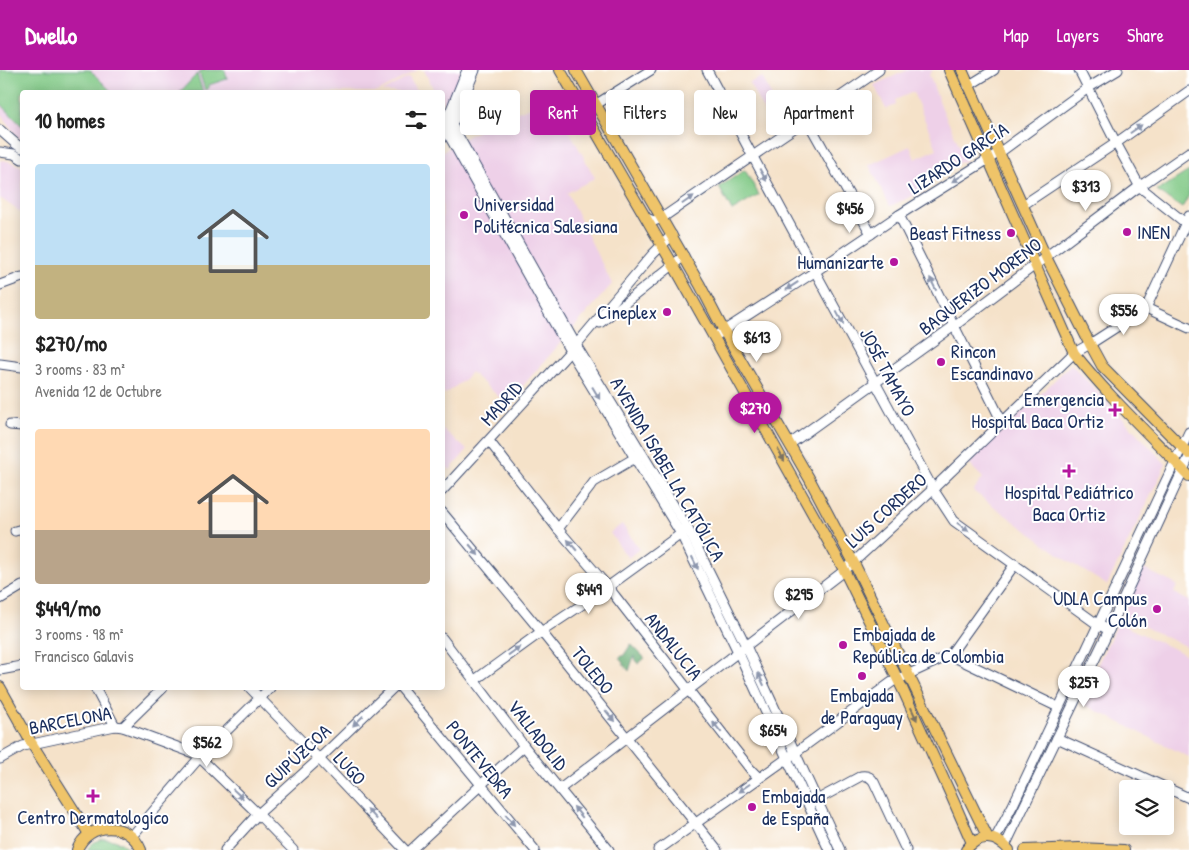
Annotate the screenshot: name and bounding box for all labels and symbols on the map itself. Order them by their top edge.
street label: LIZARDO GARCÍA [903,116,1013,200]
one-way arrow [1129,124,1142,134]
one-way arrow [759,168,767,182]
pin: $313 [1056,170,1116,212]
one-way arrow [951,173,964,183]
place label: Universidad Politécnica Salesiana [474,191,618,239]
pin: $456 [820,191,880,234]
one-way arrow [681,195,694,205]
marker: Universidad Politécnica Salesiana [458,209,470,221]
place label: INEN [1137,219,1170,245]
place label: Beast Fitness [909,220,1001,246]
marker: INEN [1121,226,1133,238]
marker: Beast Fitness [1005,227,1017,239]
street label: BAQUERIZO MORENO [913,231,1047,341]
place label: Humanizarte [797,249,884,275]
marker: Humanizarte [888,256,900,268]
one-way arrow [929,277,937,291]
one-way arrow [786,281,799,291]
pin: $556 [1094,294,1154,336]
place label: Cineplex [597,299,657,325]
marker: Cineplex [661,306,673,318]
one-way arrow [836,311,845,324]
pin: $613 [727,320,787,363]
street label: JOSÉ TAMAYO [854,323,922,421]
place label: Rincon Escandinavo [951,338,1033,386]
marker: Rincon Escandinavo [935,356,947,368]
street label: AVENIDA ISABEL LA CATÓLICA [605,372,731,566]
street label: MADRID [474,375,528,431]
one-way arrow [591,386,600,399]
place label: Emergencia Hospital Baca Ortiz [971,386,1105,434]
pin: $270 [725,392,785,434]
marker: Emergencia Hospital Baca Ortiz [1108,403,1122,417]
one-way arrow [777,449,786,462]
marker: Hospital Pediátrico Baca Ortiz [1062,464,1076,478]
street label: LUIS CORDERO [840,466,932,554]
place label: Hospital Pediátrico Baca Ortiz [1005,479,1134,527]
one-way arrow [956,522,970,532]
one-way arrow [566,539,577,552]
one-way arrow [468,543,479,556]
one-way arrow [691,556,699,570]
pin: $449 [559,572,619,615]
pin: $295 [769,578,829,620]
place label: UDLA Campus Colón [1053,585,1147,633]
marker: UDLA Campus Colón [1151,603,1163,615]
street label: ANDALUCIA [639,607,709,685]
place label: Embajada de República de Colombia [853,621,1004,669]
marker: Embajada de República de Colombia [837,639,849,651]
street label: TOLEDO [566,641,620,699]
one-way arrow [507,646,521,656]
pin: $257 [1054,666,1114,708]
marker: Embajada de Paraguay [856,670,868,682]
one-way arrow [756,672,764,686]
place label: Embajada de Paraguay [821,682,903,730]
street label: VALLADOLID [502,694,574,776]
street label: BARCELONA [27,699,113,741]
one-way arrow [910,707,918,721]
one-way arrow [604,710,615,723]
pin: $654 [743,714,803,756]
one-way arrow [352,715,364,727]
street label: PONTEVEDRA [441,715,519,803]
street label: GUIPÚZCOA [258,718,336,794]
one-way arrow [712,720,722,734]
pin: $562 [177,726,237,768]
street label: LUGO [328,746,372,790]
one-way arrow [737,783,751,793]
place label: Embajada de España [762,783,829,831]
one-way arrow [232,788,244,800]
marker: Centro Dermatologico [86,789,100,803]
marker: Embajada de España [746,801,758,813]
place label: Centro Dermatologico [17,804,169,830]
one-way arrow [573,806,584,819]
one-way arrow [366,809,378,821]
one-way arrow [504,813,515,826]

